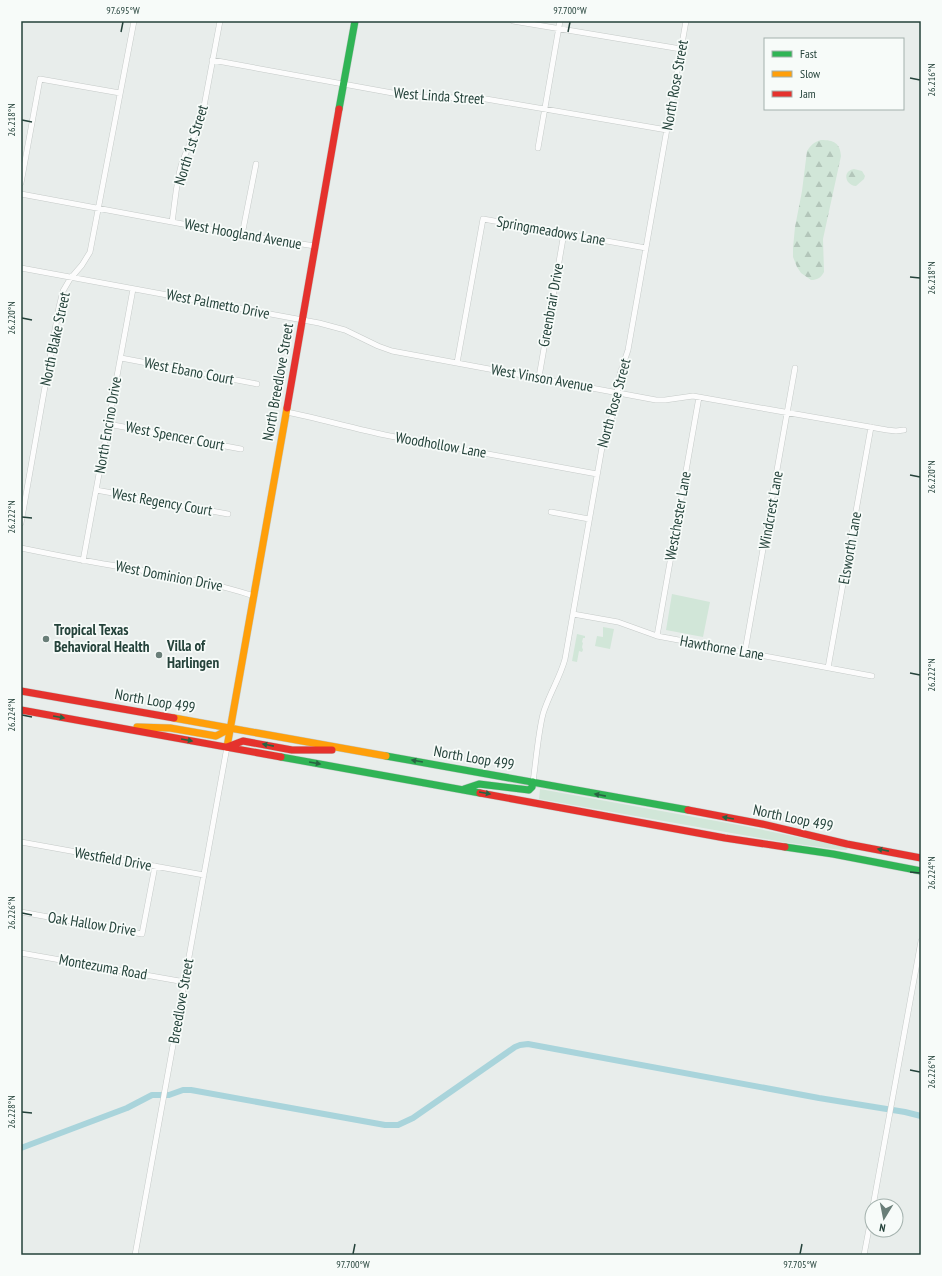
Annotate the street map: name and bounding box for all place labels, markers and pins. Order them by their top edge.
place label: Tropical Texas Behavioral Health [54,620,150,656]
marker: Tropical Texas Behavioral Health [41,634,51,644]
place label: Villa of Harlingen [166,636,219,672]
marker: Villa of Harlingen [154,650,164,660]

